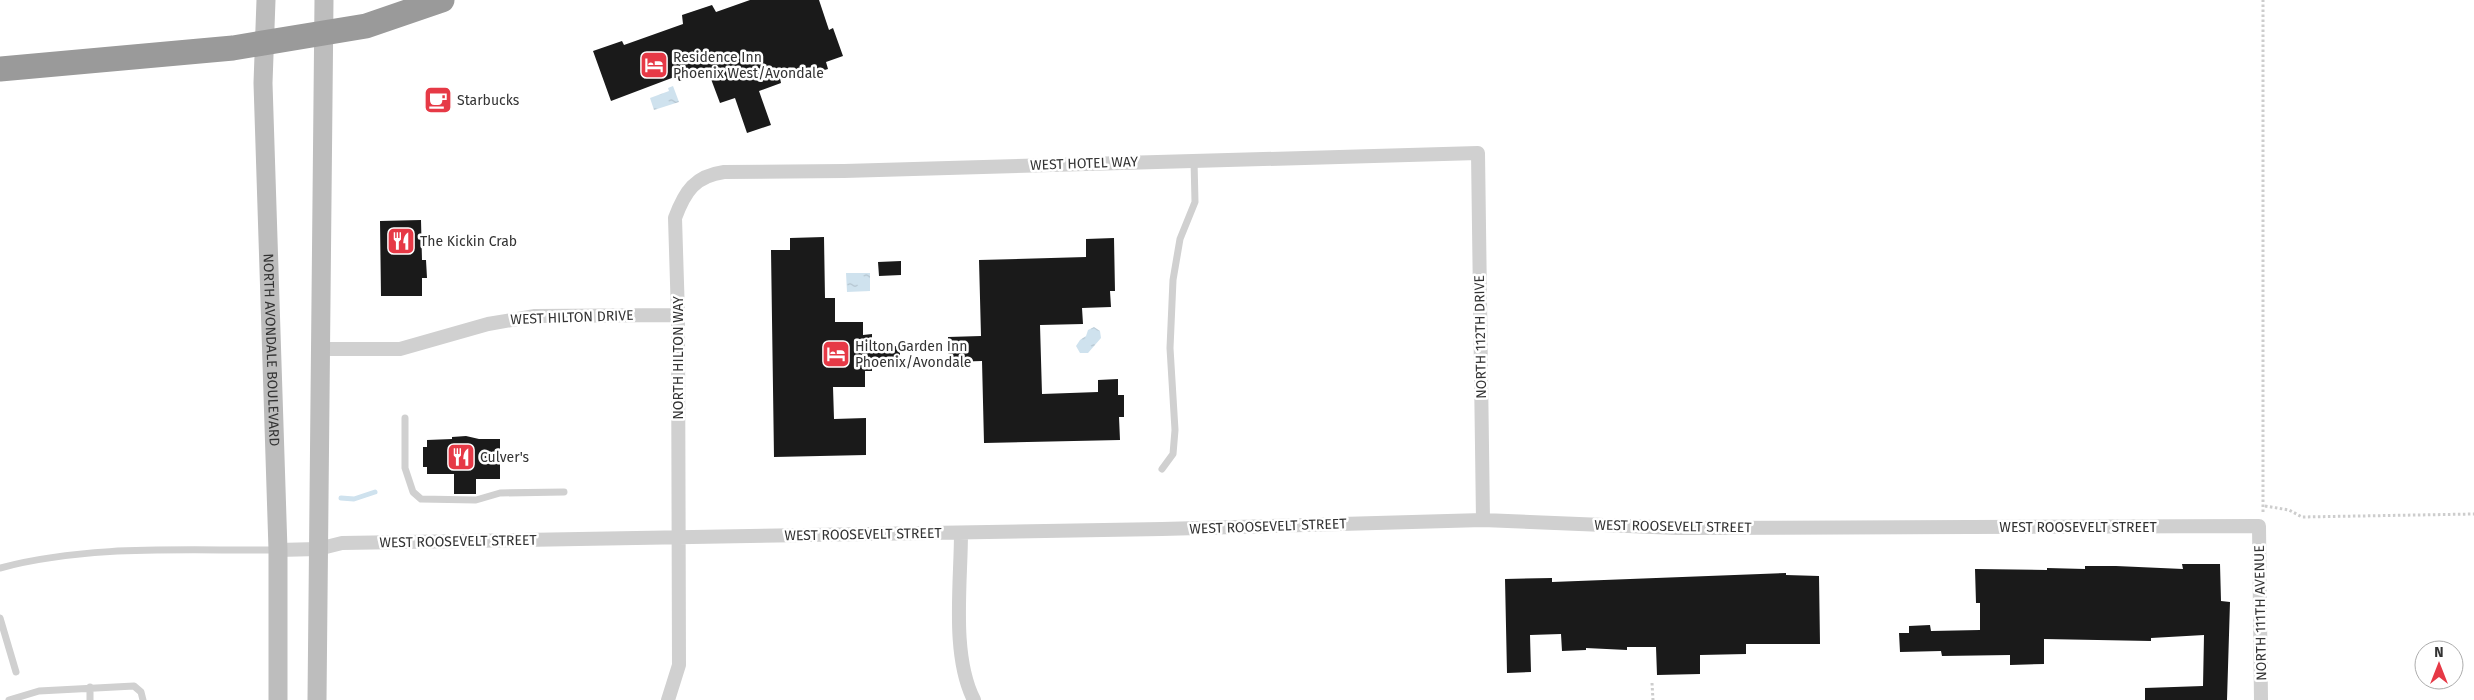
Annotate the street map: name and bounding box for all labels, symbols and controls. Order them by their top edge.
place label: Residence Inn Phoenix West/Avondale [673,49,824,82]
hotel icon: Residence Inn Phoenix West/Avondale [639,50,669,80]
cafe icon: Starbucks [423,85,453,115]
place label: Starbucks [457,92,520,109]
street label: WEST HOTEL WAY [1030,153,1139,174]
restaurant icon: The Kickin Crab [386,226,416,256]
place label: The Kickin Crab [420,233,517,250]
street label: NORTH AVONDALE BOULEVARD [259,253,283,447]
street label: NORTH 112TH DRIVE [1471,275,1490,399]
street label: NORTH HILTON WAY [670,296,687,420]
street label: WEST HILTON DRIVE [510,307,634,328]
place label: Hilton Garden Inn Phoenix/Avondale [855,338,971,371]
hotel icon: Hilton Garden Inn Phoenix/Avondale [821,339,851,369]
restaurant icon: Culver's [446,442,476,472]
place label: Culver's [480,449,530,466]
street label: WEST ROOSEVELT STREET [1189,515,1348,538]
street label: WEST ROOSEVELT STREET [1594,517,1753,536]
street label: WEST ROOSEVELT STREET [1999,519,2157,536]
street label: WEST ROOSEVELT STREET [784,525,943,544]
street label: WEST ROOSEVELT STREET [379,532,538,551]
street label: NORTH 111TH AVENUE [2251,545,2270,681]
north arrow [2414,640,2464,690]
text: N [2434,644,2444,661]

